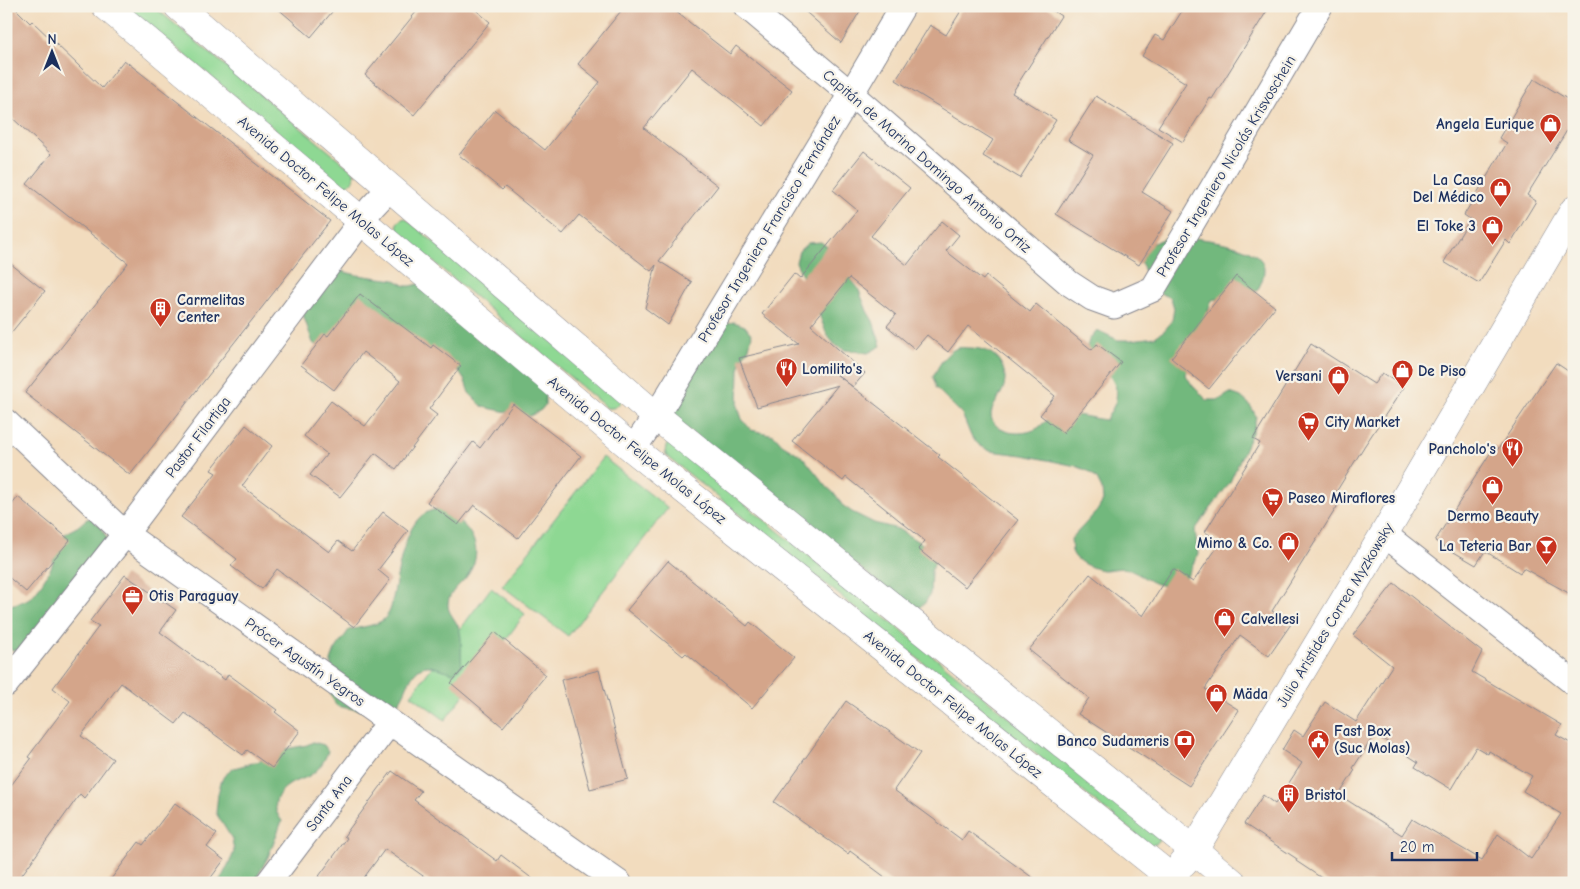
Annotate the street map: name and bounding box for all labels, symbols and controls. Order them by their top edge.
north arrow [28,28,78,78]
text: N [47,31,57,48]
street label: Profesor Ingeniero Nicolás Krisvoschein [1153,52,1299,280]
street label: Capitán de Marina Domingo Antonio Ortiz [819,66,1035,257]
street label: Avenida Doctor Felipe Molas López [234,112,418,270]
street label: Profesor Ingeniero Francisco Fernández [694,112,844,345]
shop icon: Angela Eurique [1538,112,1562,143]
place label: Angela Eurique [1436,115,1534,133]
place label: La Casa Del Médico [1413,171,1484,206]
shop icon: La Casa Del Médico [1488,177,1512,208]
shop icon: El Toke 3 [1480,214,1504,245]
place label: El Toke 3 [1417,217,1476,235]
place label: Carmelitas Center [177,291,245,326]
building icon: Carmelitas Center [149,297,173,328]
restaurant icon: Lomilito's [774,357,798,388]
shop icon: De Piso [1390,359,1414,390]
place label: Lomilito's [802,360,862,378]
place label: De Piso [1418,362,1466,380]
shop icon: Versani [1326,364,1350,395]
place label: Versani [1276,367,1322,385]
street label: Avenida Doctor Felipe Molas López [544,372,730,528]
street label: Pastor Filartiga [162,393,234,481]
supermarket icon: City Market [1297,410,1321,441]
place label: City Market [1325,413,1401,431]
restaurant icon: Pancholo's [1500,437,1524,468]
place label: Pancholo's [1428,440,1496,458]
shop icon: Dermo Beauty [1481,475,1505,506]
supermarket icon: Paseo Miraflores [1260,486,1284,517]
place label: Paseo Miraflores [1288,489,1395,507]
place label: Dermo Beauty [1447,507,1539,525]
street label: Julio Aristides Correa Myzkowsky [1273,519,1397,710]
shop icon: Mimo & Co. [1276,531,1300,562]
place label: Mimo & Co. [1197,534,1272,552]
bar icon: La Teteria Bar [1535,534,1559,565]
place label: La Teteria Bar [1439,537,1531,555]
office icon: Otis Paraguay [121,584,145,615]
place label: Otis Paraguay [149,587,239,605]
shop icon: Calvellesi [1213,607,1237,638]
place label: Calvellesi [1241,610,1299,628]
street label: Prócer Agustín Yegros [242,614,368,710]
street label: Avenida Doctor Felipe Molas López [860,626,1046,782]
shop icon: Mäda [1205,682,1229,713]
place label: Mäda [1233,685,1268,703]
place label: Fast Box (Suc Molas) [1334,722,1410,757]
public building icon: Fast Box (Suc Molas) [1306,728,1330,759]
bank icon: Banco Sudameris [1173,729,1197,760]
place label: Banco Sudameris [1057,732,1169,750]
street label: Santa Ana [302,771,356,835]
building icon: Bristol [1277,783,1301,814]
place label: Bristol [1305,786,1346,804]
scale bar [1392,829,1478,861]
text: 20 m [1400,838,1434,856]

